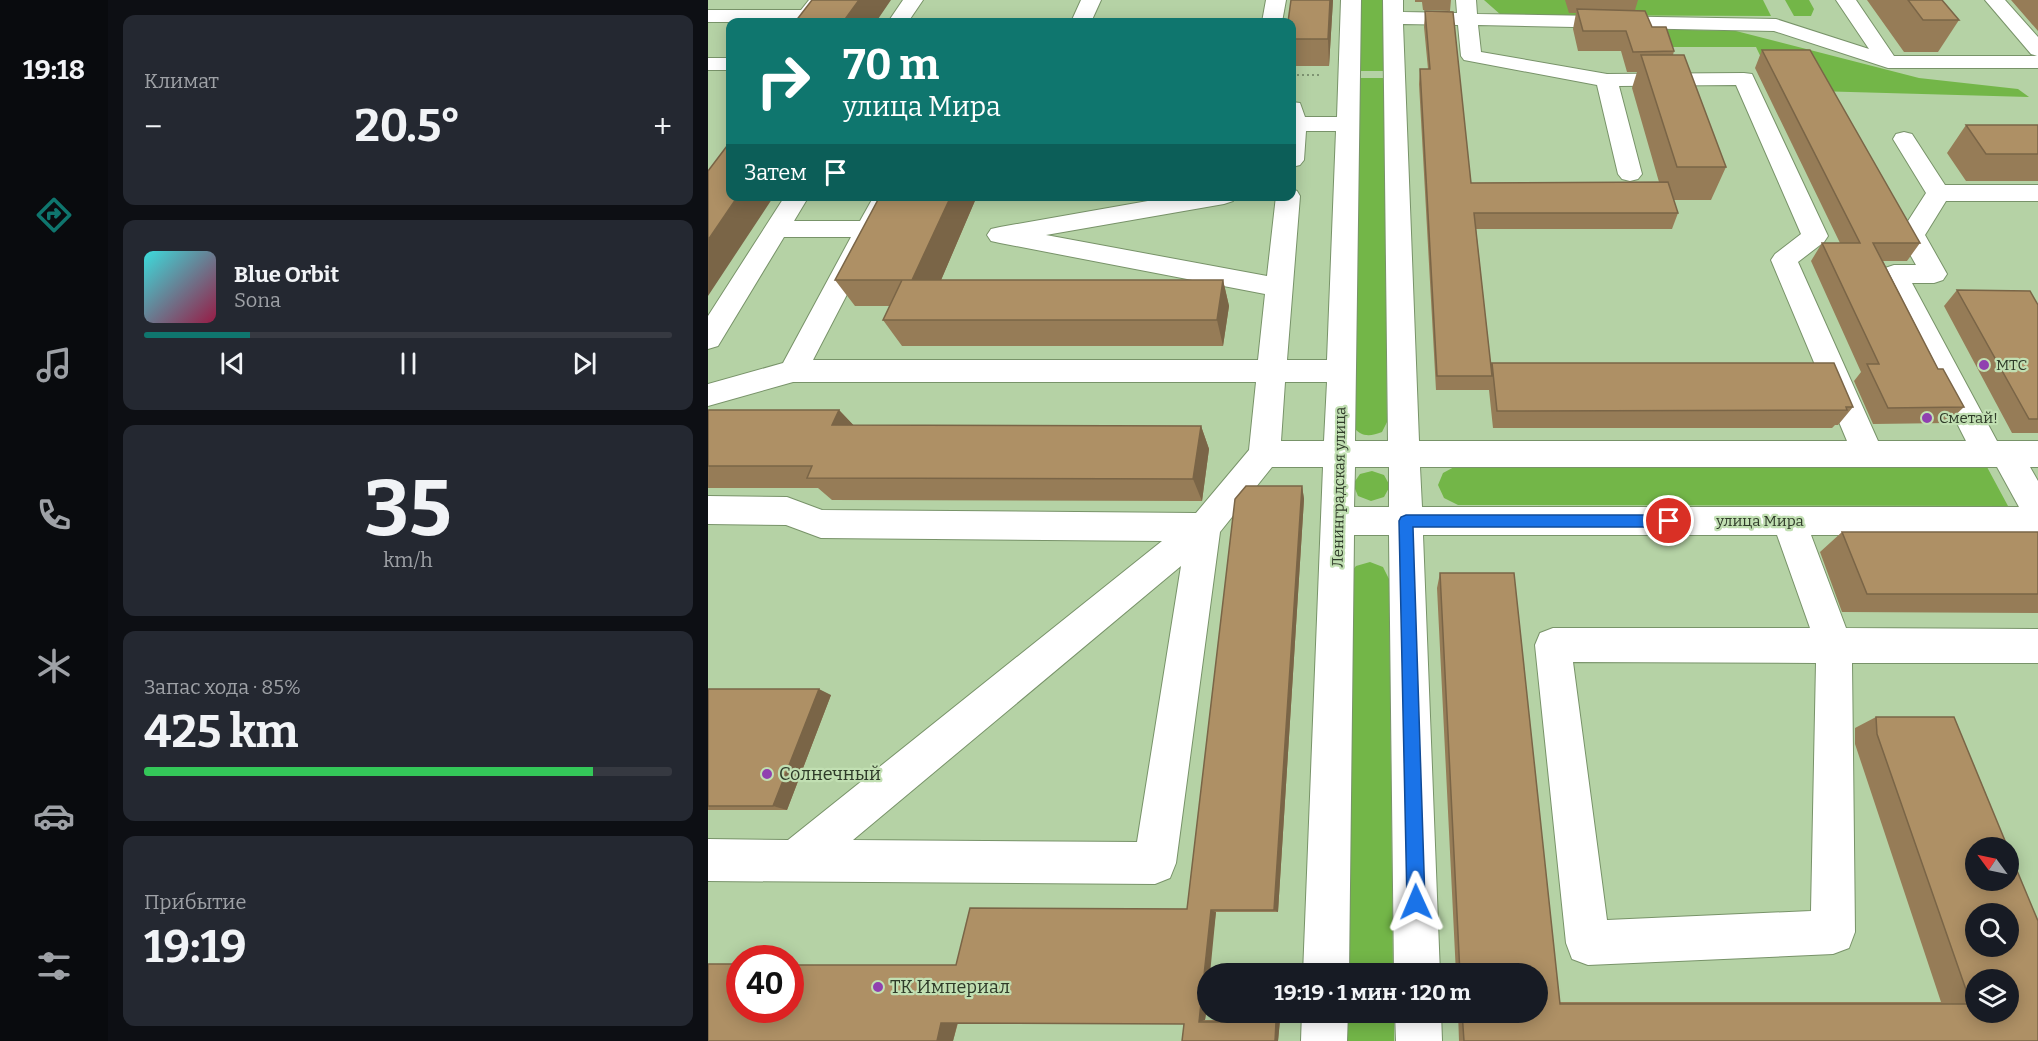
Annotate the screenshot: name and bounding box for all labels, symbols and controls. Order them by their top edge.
text: 70 m [843,40,939,90]
icon: right [744,42,822,120]
text: 19:18 [23,54,85,86]
text: Климат [144,69,219,93]
text: улица Мира [843,91,1001,123]
text: 20.5° [355,99,461,153]
text: − [144,107,162,147]
text: + [653,107,672,147]
icon: arrive [819,156,852,189]
text: Затем [744,159,807,186]
icon: directions [33,194,75,236]
text: Blue Orbit [234,261,339,288]
text: Sona [234,288,281,312]
icon: music [33,344,75,386]
icon: previous [216,347,249,380]
icon: pause [392,347,425,380]
icon: next [568,347,601,380]
place label: МТС [1996,356,2027,374]
marker: МТС [1977,358,1991,372]
street label: Ленинградская улица [1329,406,1349,568]
place label: Сметай! [1939,409,1998,427]
marker: Сметай! [1920,411,1934,425]
text: 35 [364,462,452,556]
icon: phone [33,494,75,536]
pin [1643,495,1694,546]
icon: arrive [1652,504,1685,537]
street label: улица Мира [1715,512,1804,530]
text: km/h [383,548,433,572]
icon: climate [33,645,75,687]
text: Запас хода · 85% [144,675,301,699]
text: 425 km [144,705,299,759]
place label: Солнечный [779,763,881,785]
marker: Солнечный [760,767,774,781]
icon: car [33,795,75,837]
north arrow [1965,837,2019,891]
map controls [1965,837,2019,1023]
position arrow [1384,870,1448,934]
text: Прибытие [144,890,246,914]
button: search [1965,903,2019,957]
text: 19:19 [144,920,247,974]
icon: filters [33,945,75,987]
speed limit sign: 40 [726,945,804,1023]
button: layers [1965,969,2019,1023]
place label: ТК Империал [890,976,1010,998]
text: 19:19 · 1 мин · 120 m [1274,979,1471,1006]
marker: ТК Империал [871,980,885,994]

